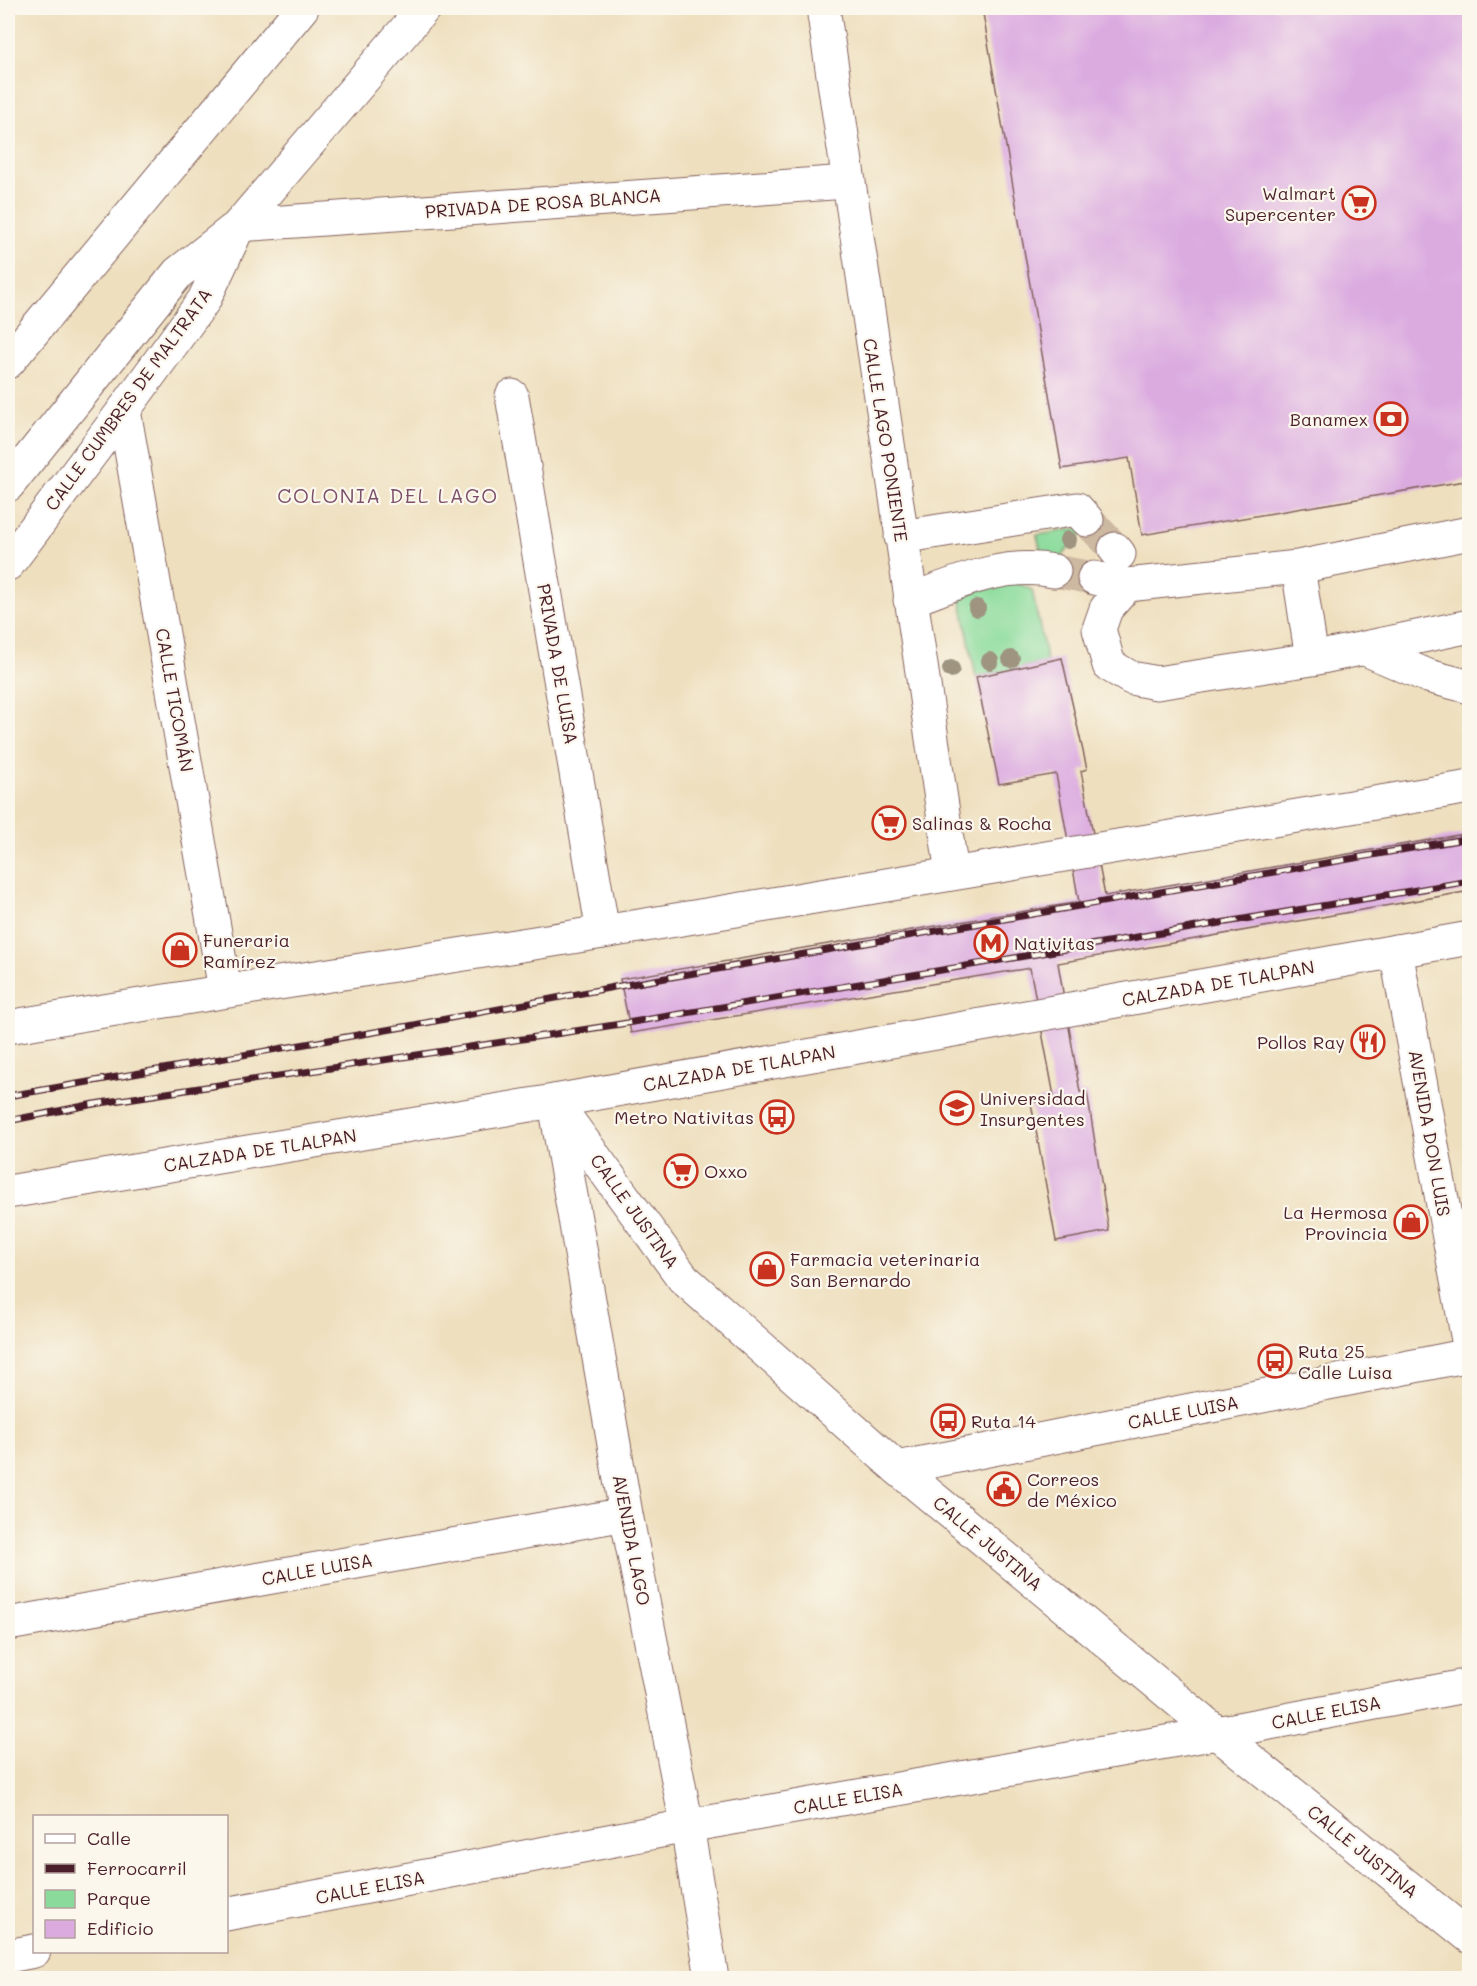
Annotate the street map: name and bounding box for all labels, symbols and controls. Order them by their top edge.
place label: Walmart Supercenter [1225,181,1336,226]
street label: PRIVADA DE ROSA BLANCA [424,183,662,223]
supermarket icon: Walmart Supercenter [1341,185,1377,221]
street label: CALLE CUMBRES DE MALTRATA [39,283,217,515]
street label: CALLE LAGO PONIENTE [858,336,914,544]
bank icon: Banamex [1373,401,1409,437]
place label: Banamex [1290,407,1368,431]
district label: COLONIA DEL LAGO [277,482,499,508]
street label: PRIVADA DE LUISA [532,582,584,746]
street label: CALLE TICOMÁN [151,626,199,774]
supermarket icon: Salinas & Rocha [871,805,907,841]
place label: Salinas & Rocha [912,811,1052,835]
metro station icon: Nativitas [973,925,1009,961]
place label: Funeraria Ramírez [203,928,290,973]
place label: Nativitas [1014,931,1095,955]
shop icon: Funeraria Ramírez [162,932,198,968]
street label: CALZADA DE TLALPAN [1120,954,1316,1012]
restaurant icon: Pollos Ray [1350,1024,1386,1060]
place label: Pollos Ray [1257,1030,1345,1054]
street label: CALZADA DE TLALPAN [641,1039,837,1097]
street label: AVENIDA DON LUIS [1404,1048,1456,1218]
place label: Universidad Insurgentes [980,1086,1085,1131]
school or university icon: Universidad Insurgentes [939,1090,975,1126]
bus stop icon: Metro Nativitas [759,1099,795,1135]
place label: Metro Nativitas [614,1105,754,1129]
street label: CALZADA DE TLALPAN [162,1123,358,1177]
street label: CALLE JUSTINA [585,1149,685,1273]
supermarket icon: Oxxo [663,1153,699,1189]
place label: Oxxo [704,1159,748,1183]
place label: La Hermosa Provincia [1284,1200,1388,1245]
shop icon: La Hermosa Provincia [1393,1204,1429,1240]
place label: Farmacia veterinaria San Bernardo [790,1247,980,1292]
shop icon: Farmacia veterinaria San Bernardo [749,1251,785,1287]
place label: Ruta 25 Calle Luisa [1298,1339,1393,1384]
bus stop icon: Ruta 25 Calle Luisa [1257,1343,1293,1379]
street label: CALLE LUISA [1126,1390,1240,1434]
bus stop icon: Ruta 14 [930,1403,966,1439]
place label: Ruta 14 [971,1409,1036,1433]
place label: Correos de México [1027,1467,1117,1512]
public building icon: Correos de México [986,1471,1022,1507]
street label: AVENIDA LAGO [608,1472,656,1608]
street label: CALLE JUSTINA [928,1490,1048,1596]
street label: CALLE LUISA [260,1547,374,1591]
street label: CALLE ELISA [1269,1690,1383,1734]
street label: CALLE ELISA [791,1777,905,1819]
street label: CALLE JUSTINA [1303,1799,1423,1903]
legend [33,1815,228,1953]
text: Calle [87,1826,131,1850]
text: Ferrocarril [87,1856,187,1880]
street label: CALLE ELISA [313,1865,427,1909]
text: Parque [87,1886,151,1910]
text: Edificio [87,1916,154,1940]

